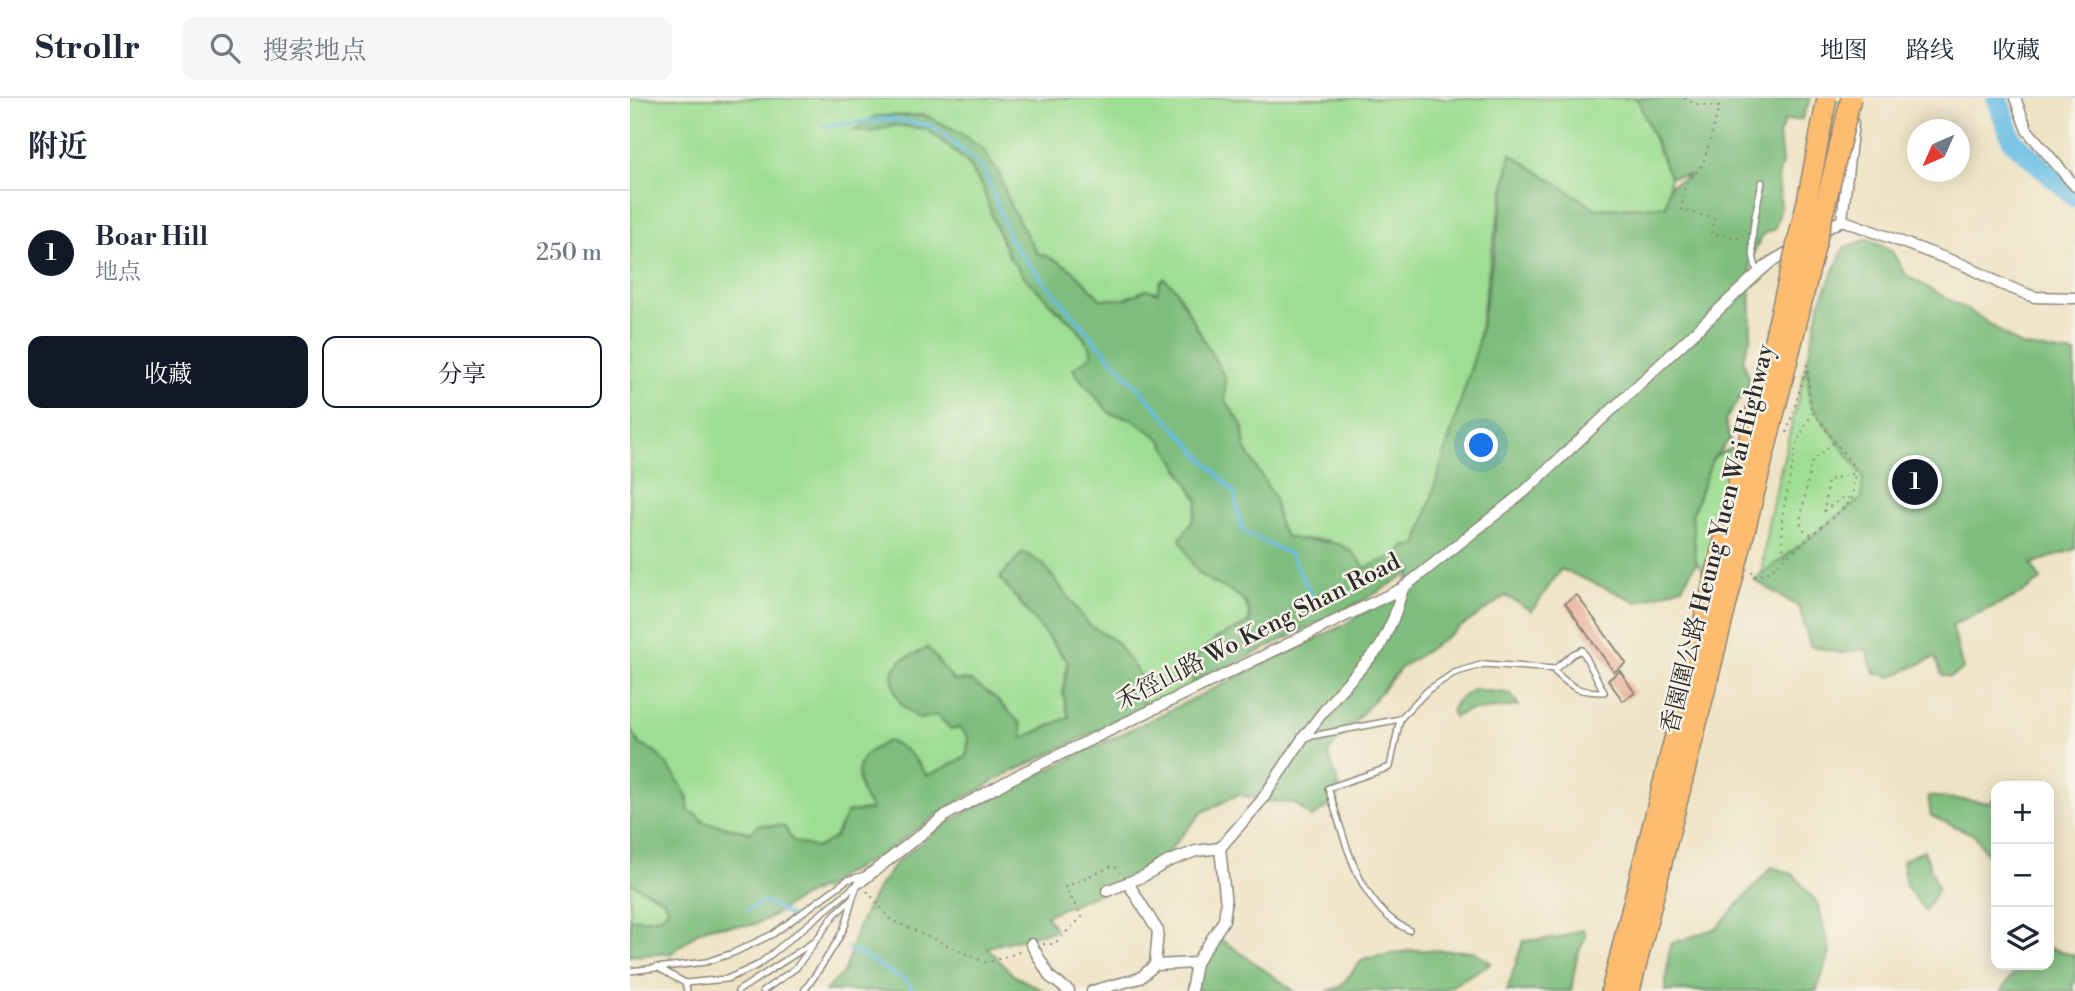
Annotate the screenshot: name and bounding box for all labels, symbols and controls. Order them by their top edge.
search box [182,17,672,80]
text: Strollr [35,28,140,69]
icon: search [206,29,244,67]
text: 搜索地点 [262,35,366,67]
text: 地图 [1820,36,1868,66]
text: 路线 [1906,36,1954,66]
text: 收藏 [1992,36,2040,66]
north arrow [1907,119,1970,182]
text: 附近 [28,128,88,166]
text: Boar Hill [95,221,208,253]
text: 1 [45,239,57,267]
text: 250 m [536,239,602,267]
text: 地点 [95,258,141,286]
button: 收藏 [28,336,308,408]
button: 分享 [322,336,602,408]
street label: 香園圍公路 Heung Yuen Wai Highway [1655,341,1781,737]
your location [1464,428,1498,462]
pin: 1 [1892,456,1938,508]
street label: 禾徑山路 Wo Keng Shan Road [1110,547,1406,717]
map controls [1991,781,2054,970]
button: + [1991,781,2054,844]
button: − [1991,844,2054,907]
button: layers [1991,907,2054,970]

